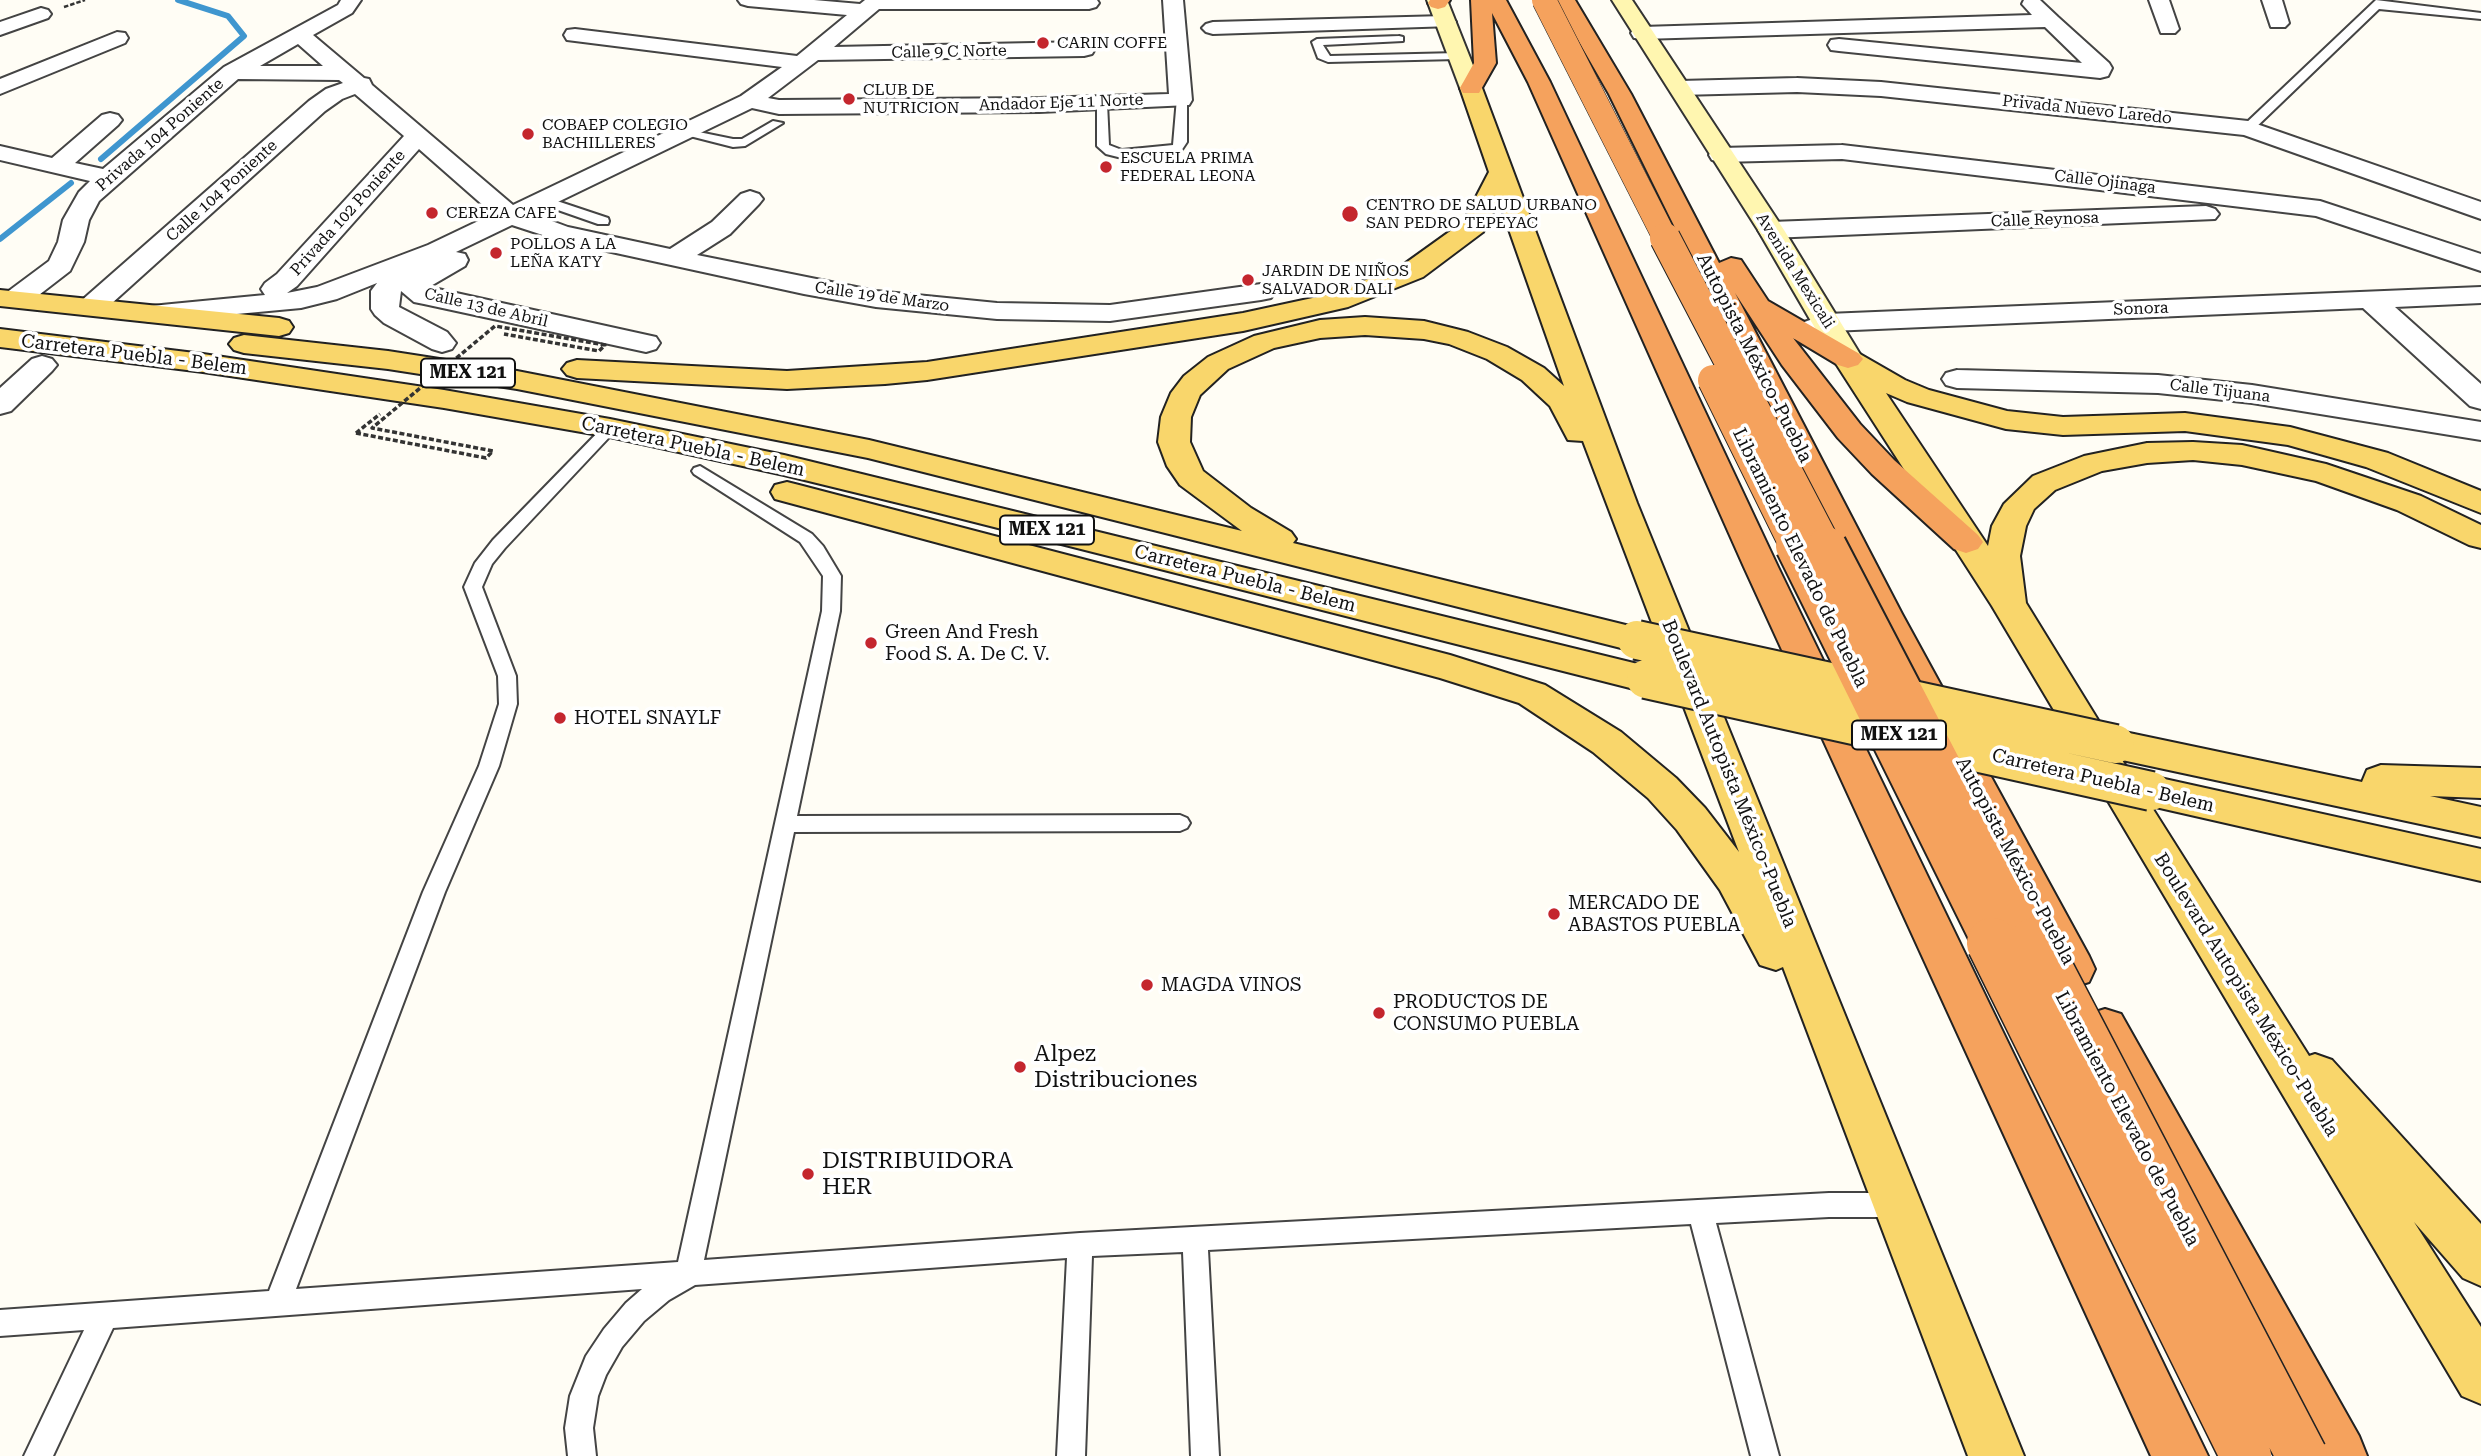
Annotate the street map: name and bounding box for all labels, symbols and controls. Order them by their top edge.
place label: CARIN COFFE [1057,33,1167,53]
marker: CARIN COFFE [1035,35,1051,51]
street label: Calle 9 C Norte [891,41,1007,63]
street label: Privada 104 Poniente [92,75,228,195]
place label: CLUB DE NUTRICION [863,80,960,118]
marker: CLUB DE NUTRICION [841,91,857,107]
street label: Andador Eje 11 Norte [978,91,1144,115]
street label: Privada Nuevo Laredo [2001,92,2173,128]
place label: COBAEP COLEGIO BACHILLERES [542,115,688,153]
marker: COBAEP COLEGIO BACHILLERES [520,126,536,142]
street label: Calle 104 Poniente [163,136,281,246]
street label: Privada 102 Poniente [287,146,409,280]
place label: ESCUELA PRIMA FEDERAL LEONA [1120,148,1255,186]
marker: ESCUELA PRIMA FEDERAL LEONA [1098,159,1114,175]
street label: Calle Ojinaga [2053,166,2157,198]
place label: CENTRO DE SALUD URBANO SAN PEDRO TEPEYAC [1366,195,1597,233]
place label: CEREZA CAFE [446,203,557,223]
marker: CENTRO DE SALUD URBANO SAN PEDRO TEPEYAC [1340,204,1360,224]
marker: CEREZA CAFE [424,205,440,221]
street label: Calle Reynosa [1991,209,2099,231]
street label: Avenida Mexicali [1752,210,1838,332]
place label: POLLOS A LA LEÑA KATY [510,234,616,272]
marker: POLLOS A LA LEÑA KATY [488,245,504,261]
street label: Autopista México-Puebla [1691,249,1817,467]
place label: JARDIN DE NIÑOS SALVADOR DALI [1262,261,1409,299]
marker: JARDIN DE NIÑOS SALVADOR DALI [1240,272,1256,288]
street label: Calle 19 de Marzo [814,278,950,316]
street label: Calle 13 de Abril [422,284,550,332]
street label: Sonora [2113,298,2169,320]
street label: Carretera Puebla - Belem [20,330,248,380]
road number: MEX 121 [421,358,515,388]
street label: Calle Tijuana [2169,375,2271,407]
street label: Carretera Puebla - Belem [579,412,807,482]
street label: Libramiento Elevado de Puebla [1727,425,1873,691]
road number: MEX 121 [1000,516,1094,544]
street label: Carretera Puebla - Belem [1132,540,1358,618]
street label: Boulevard Autopista México-Puebla [1657,617,1801,931]
place label: Green And Fresh Food S. A. De C. V. [885,621,1050,665]
marker: Green And Fresh Food S. A. De C. V. [863,635,879,651]
place label: HOTEL SNAYLF [574,707,721,729]
marker: HOTEL SNAYLF [552,710,568,726]
road number: MEX 121 [1852,720,1946,750]
street label: Carretera Puebla - Belem [1990,744,2216,818]
street label: Autopista México-Puebla [1950,753,2080,969]
street label: Boulevard Autopista México-Puebla [2149,849,2343,1141]
place label: MERCADO DE ABASTOS PUEBLA [1568,892,1741,936]
marker: MERCADO DE ABASTOS PUEBLA [1546,906,1562,922]
place label: MAGDA VINOS [1161,974,1302,996]
marker: MAGDA VINOS [1139,977,1155,993]
street label: Libramiento Elevado de Puebla [2050,988,2204,1250]
place label: PRODUCTOS DE CONSUMO PUEBLA [1393,991,1579,1035]
marker: PRODUCTOS DE CONSUMO PUEBLA [1371,1005,1387,1021]
place label: Alpez Distribuciones [1034,1040,1197,1094]
marker: Alpez Distribuciones [1012,1059,1028,1075]
place label: DISTRIBUIDORA HER [822,1147,1013,1201]
marker: DISTRIBUIDORA HER [800,1166,816,1182]

